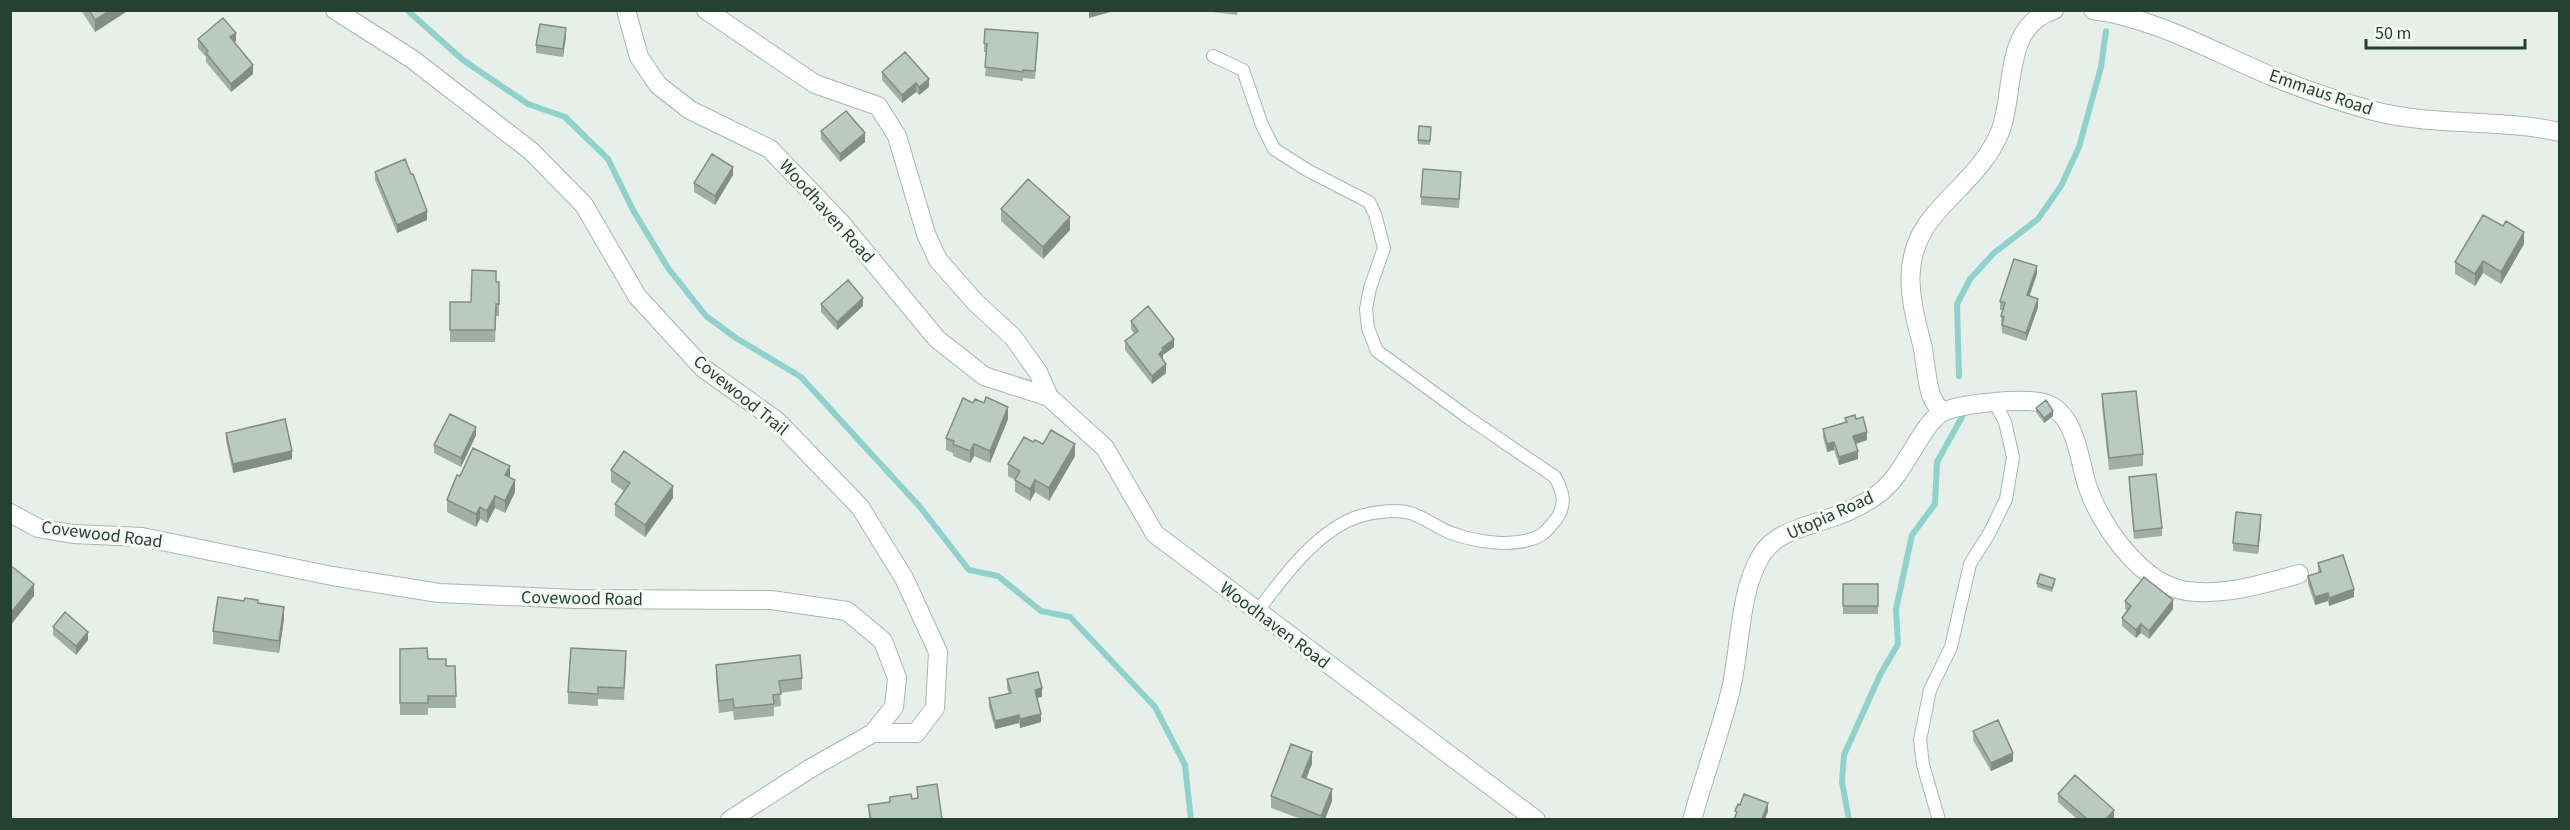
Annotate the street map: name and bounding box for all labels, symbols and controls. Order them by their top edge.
scale bar [2366,12,2525,50]
text: 50 m [2375,21,2411,46]
street label: Emmaus Road [2266,63,2376,122]
street label: Woodhaven Road [773,154,880,269]
street label: Covewood Trail [688,349,794,442]
street label: Utopia Road [1783,485,1878,546]
street label: Covewood Road [40,515,164,554]
street label: Woodhaven Road [1215,576,1335,675]
street label: Covewood Road [521,585,643,612]

